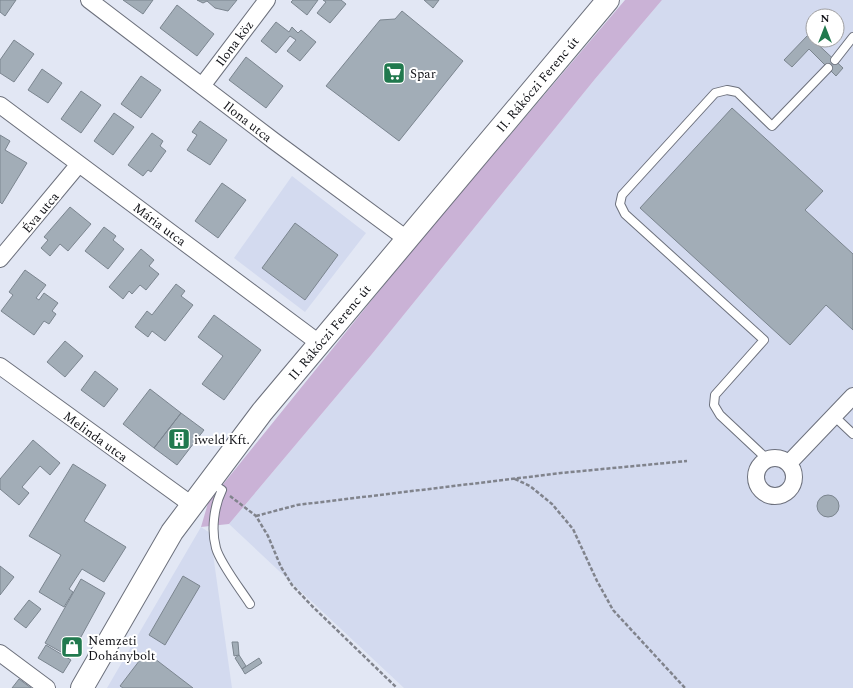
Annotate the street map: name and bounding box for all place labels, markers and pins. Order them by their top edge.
supermarket icon: Spar [381,60,407,86]
place label: Spar [410,64,436,84]
building icon: iweld Kft. [166,426,192,452]
place label: iweld Kft. [194,430,250,450]
place label: Nemzeti Dohánybolt [88,631,156,666]
shop icon: Nemzeti Dohánybolt [59,634,85,660]

